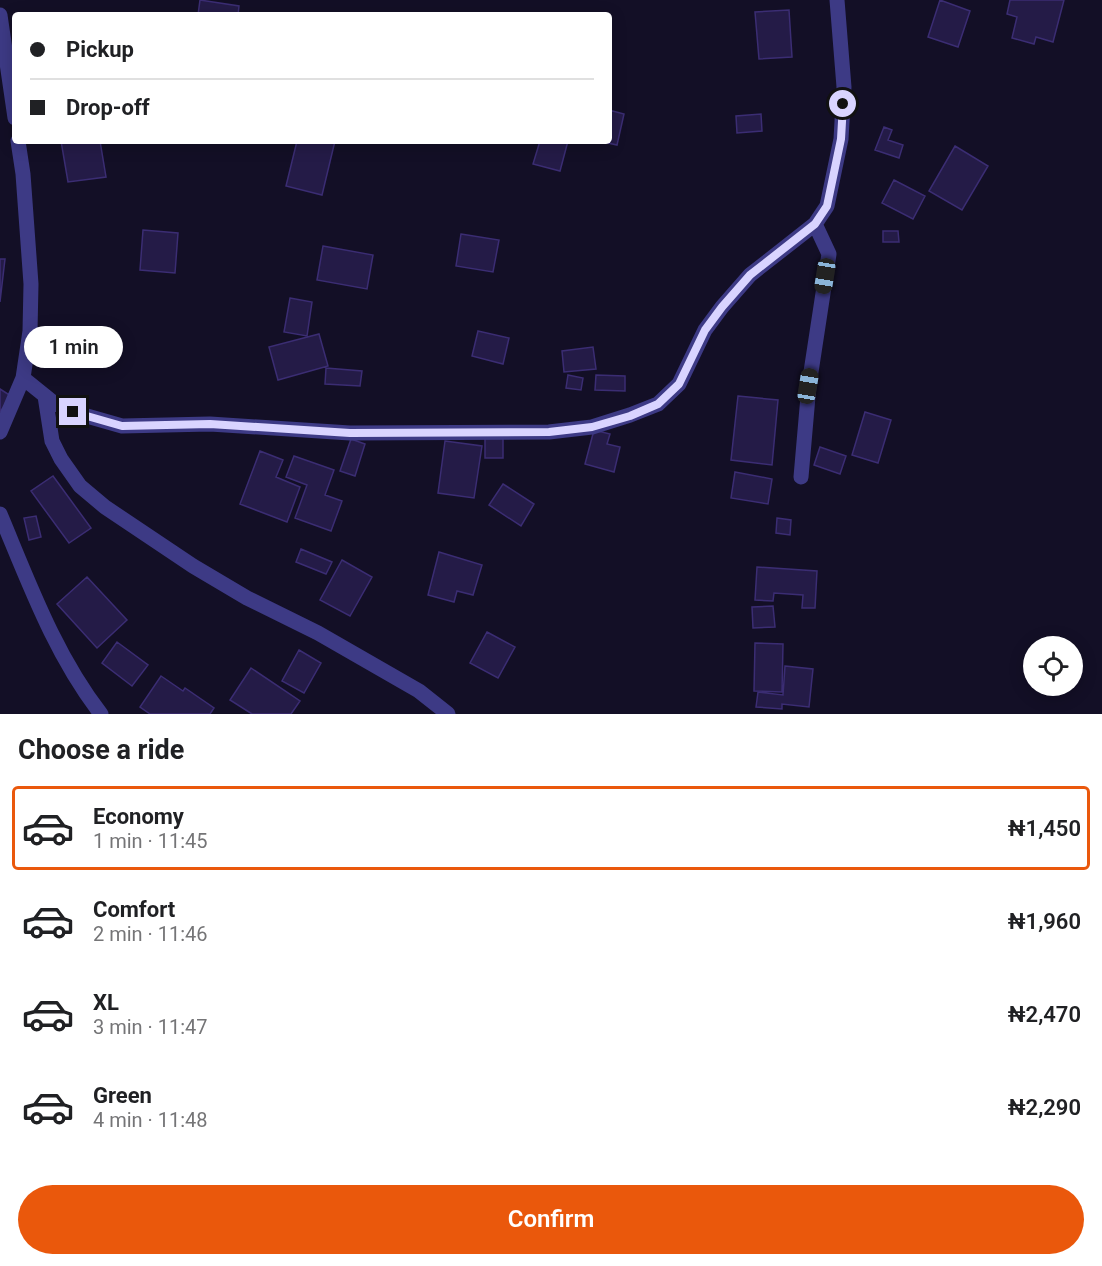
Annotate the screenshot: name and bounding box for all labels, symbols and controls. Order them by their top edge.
text: Pickup [66,37,134,62]
route start [829,90,856,117]
text: Drop-off [66,95,150,120]
car [813,257,837,295]
callout: 1 min [23,325,122,367]
text: 1 min [48,335,99,359]
car [796,367,820,405]
route end [59,398,86,425]
map controls [1023,636,1083,696]
button: locate [1023,636,1083,696]
text: Choose a ride [18,734,184,766]
icon: car [21,801,75,855]
text: Economy [93,804,184,829]
text: ₦1,450 [1008,816,1081,841]
text: 1 min · 11:45 [93,829,208,853]
icon: car [21,894,75,948]
text: Comfort [93,897,175,922]
text: ₦1,960 [1008,909,1081,934]
text: 2 min · 11:46 [93,922,208,946]
icon: car [21,987,75,1041]
text: XL [93,990,119,1015]
text: ₦2,470 [1008,1002,1081,1027]
text: 3 min · 11:47 [93,1015,208,1039]
icon: car [21,1080,75,1134]
text: Green [93,1083,152,1108]
text: ₦2,290 [1008,1095,1081,1120]
text: 4 min · 11:48 [93,1108,208,1132]
button: Confirm [18,1185,1084,1254]

